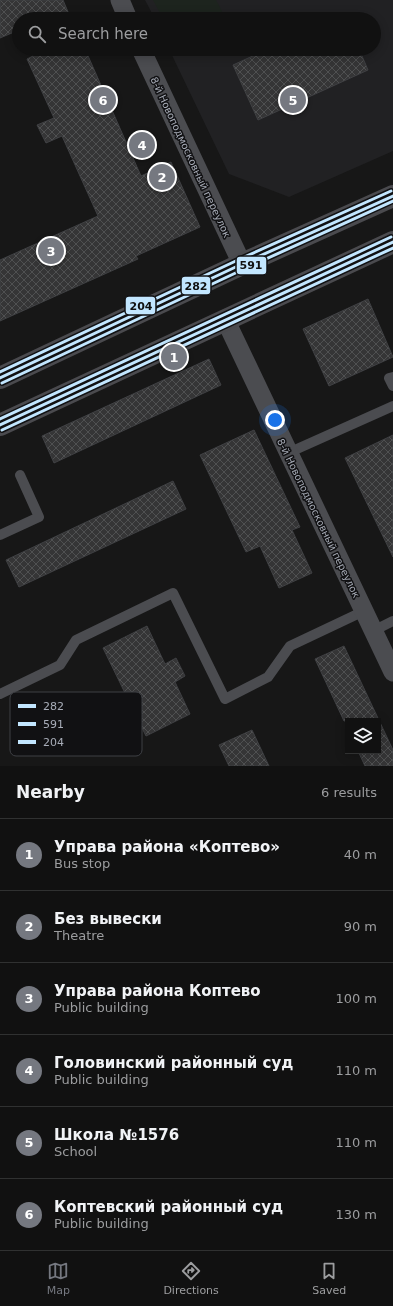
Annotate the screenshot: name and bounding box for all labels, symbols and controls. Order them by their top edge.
search box [12,12,381,56]
icon: search [26,23,48,45]
text: Search here [58,25,148,43]
street label: 8-й Новоподмосковный переулок [148,75,233,239]
pin: 6 [90,85,116,115]
pin: 5 [280,85,306,115]
pin: 4 [129,130,155,160]
pin: 2 [149,162,175,192]
pin: 3 [38,236,64,266]
line badge: 591 [236,256,267,275]
text: 591 [240,259,262,272]
line badge: 282 [181,276,211,295]
text: 282 [185,280,207,293]
line badge: 204 [125,296,156,315]
text: 204 [130,300,153,313]
pin: 1 [161,342,187,372]
your location [265,410,285,430]
street label: 8-й Новоподмосковный переулок [275,437,362,600]
legend [10,692,142,756]
text: 282 [43,700,64,713]
text: 591 [43,718,64,731]
map controls [345,718,381,754]
button: layers [345,718,381,754]
text: 204 [43,736,64,749]
text: Nearby [16,782,85,802]
text: 6 results [321,785,377,800]
text: Управа района «Коптево» [54,838,280,856]
text: 1 [24,847,34,862]
text: 40 m [344,847,377,862]
text: Bus stop [54,856,110,871]
text: Без вывески [54,910,162,928]
text: 2 [24,919,34,934]
text: 90 m [344,919,377,934]
text: Theatre [54,928,104,943]
text: Управа района Коптево [54,982,261,1000]
text: 3 [24,991,34,1006]
text: 100 m [335,991,377,1006]
text: Public building [54,1000,149,1015]
text: Головинский районный суд [54,1054,293,1072]
text: 4 [24,1063,34,1078]
text: 110 m [335,1063,377,1078]
text: Public building [54,1072,149,1087]
text: Школа №1576 [54,1126,179,1144]
text: 5 [24,1135,34,1150]
text: 110 m [335,1135,377,1150]
text: School [54,1144,97,1159]
text: Коптевский районный суд [54,1198,283,1216]
text: 6 [24,1207,34,1222]
text: 130 m [335,1207,377,1222]
text: Public building [54,1216,149,1231]
tab: Map [47,1260,70,1297]
tab: Directions [163,1260,219,1297]
tab: Saved [312,1260,346,1297]

